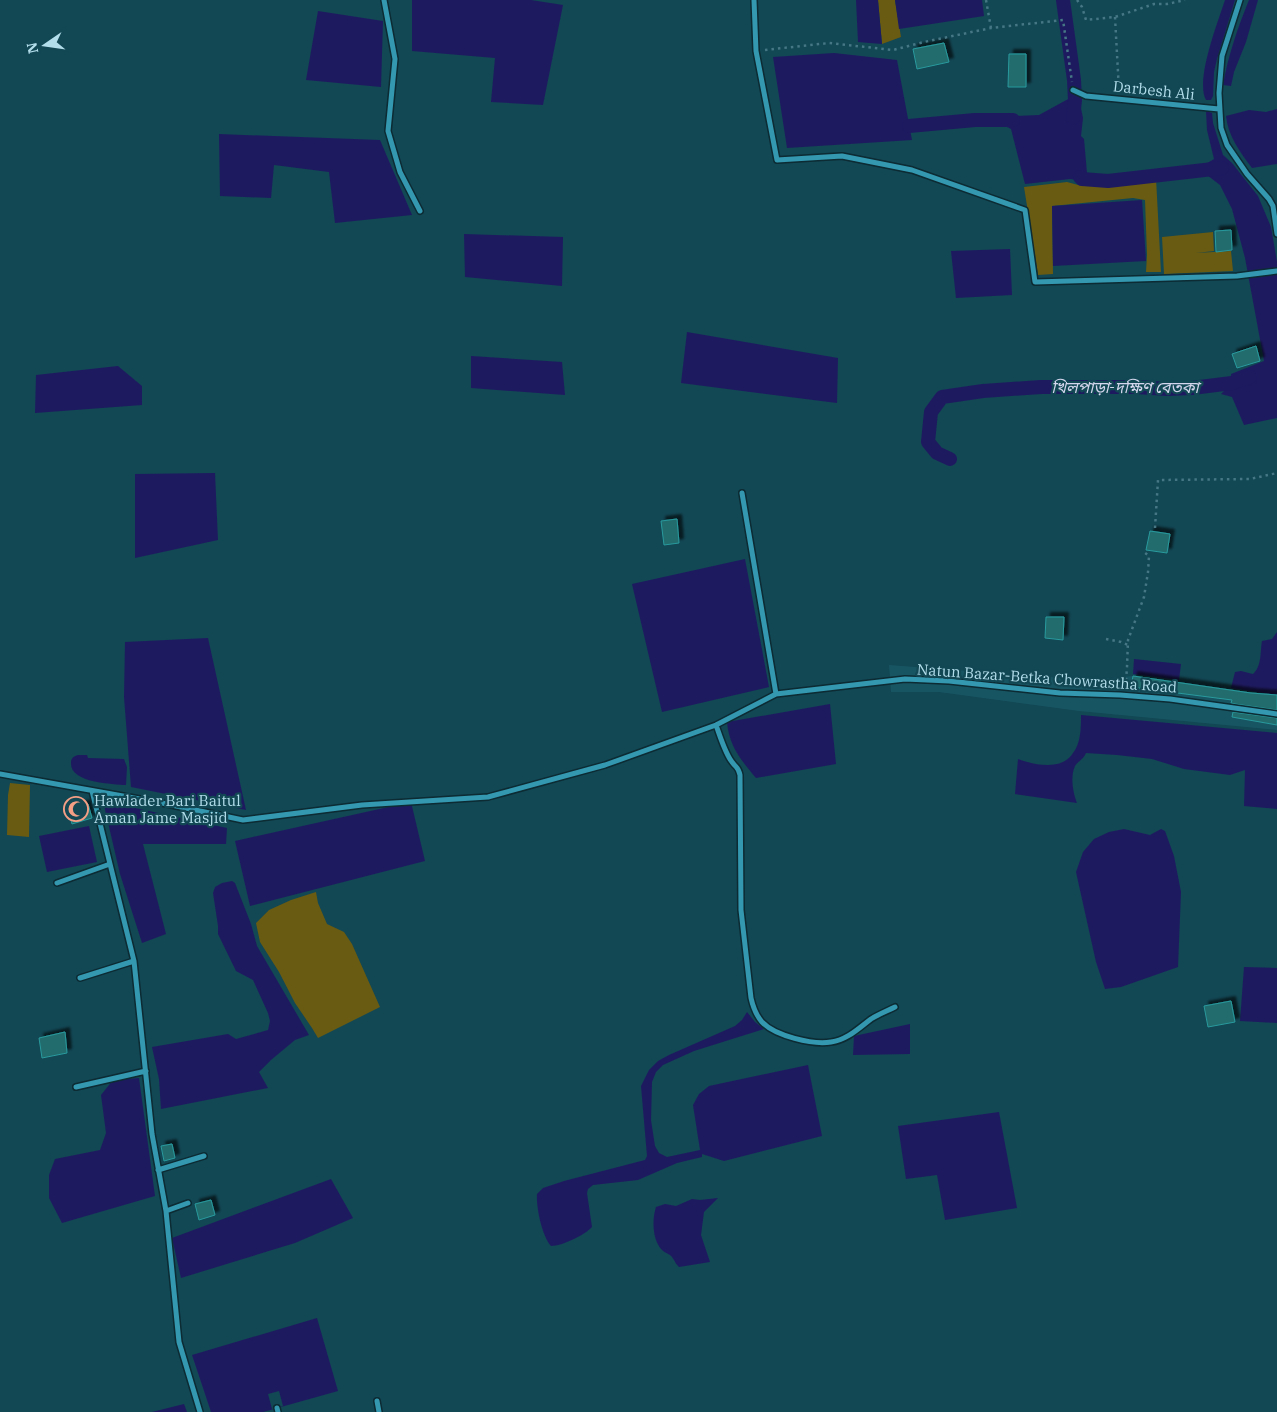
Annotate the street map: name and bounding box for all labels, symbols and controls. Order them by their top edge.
north arrow [20,20,70,70]
text: N [22,41,42,55]
street label: Darbesh Ali [1112,76,1196,104]
water label: খিলপাড়া-দক্ষিণ বেতকা [1051,377,1202,397]
street label: Natun Bazar-Betka Chowrastha Road [916,659,1178,697]
place label: Hawlader Bari Baitul Aman Jame Masjid [94,791,241,827]
mosque icon: Hawlader Bari Baitul Aman Jame Masjid [63,796,89,822]

